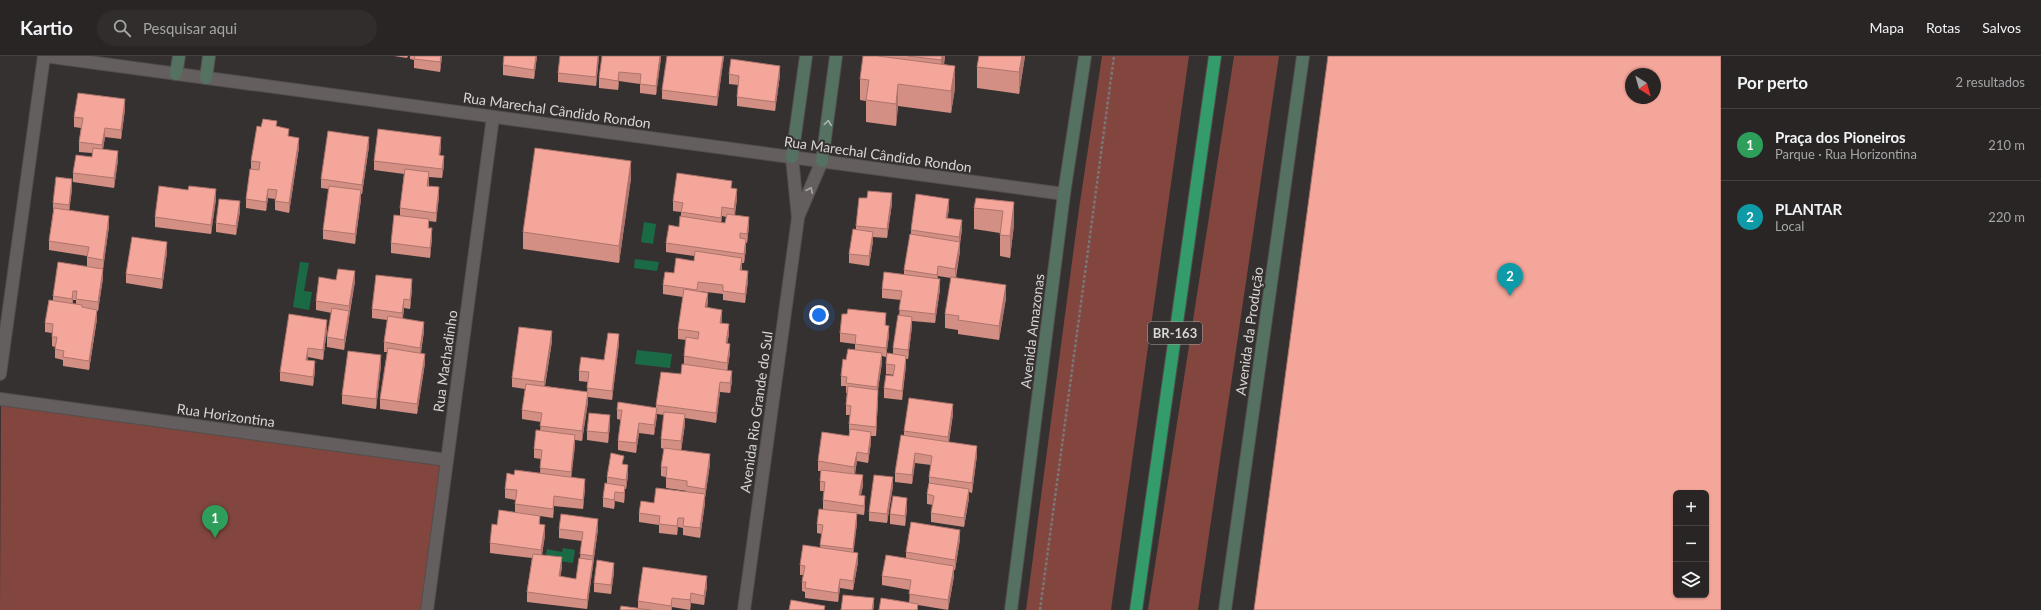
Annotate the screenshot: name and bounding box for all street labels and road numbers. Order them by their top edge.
street label: Rua Marechal Cândido Rondon [462,88,652,132]
street label: Rua Marechal Cândido Rondon [783,132,973,176]
street label: Avenida da Produção [1232,266,1266,396]
street label: Avenida Amazonas [1017,273,1047,389]
street label: Rua Machadinho [429,309,461,413]
road number: BR-163 [1148,322,1202,344]
street label: Avenida Rio Grande do Sul [736,330,776,494]
street label: Rua Horizontina [176,400,276,430]

